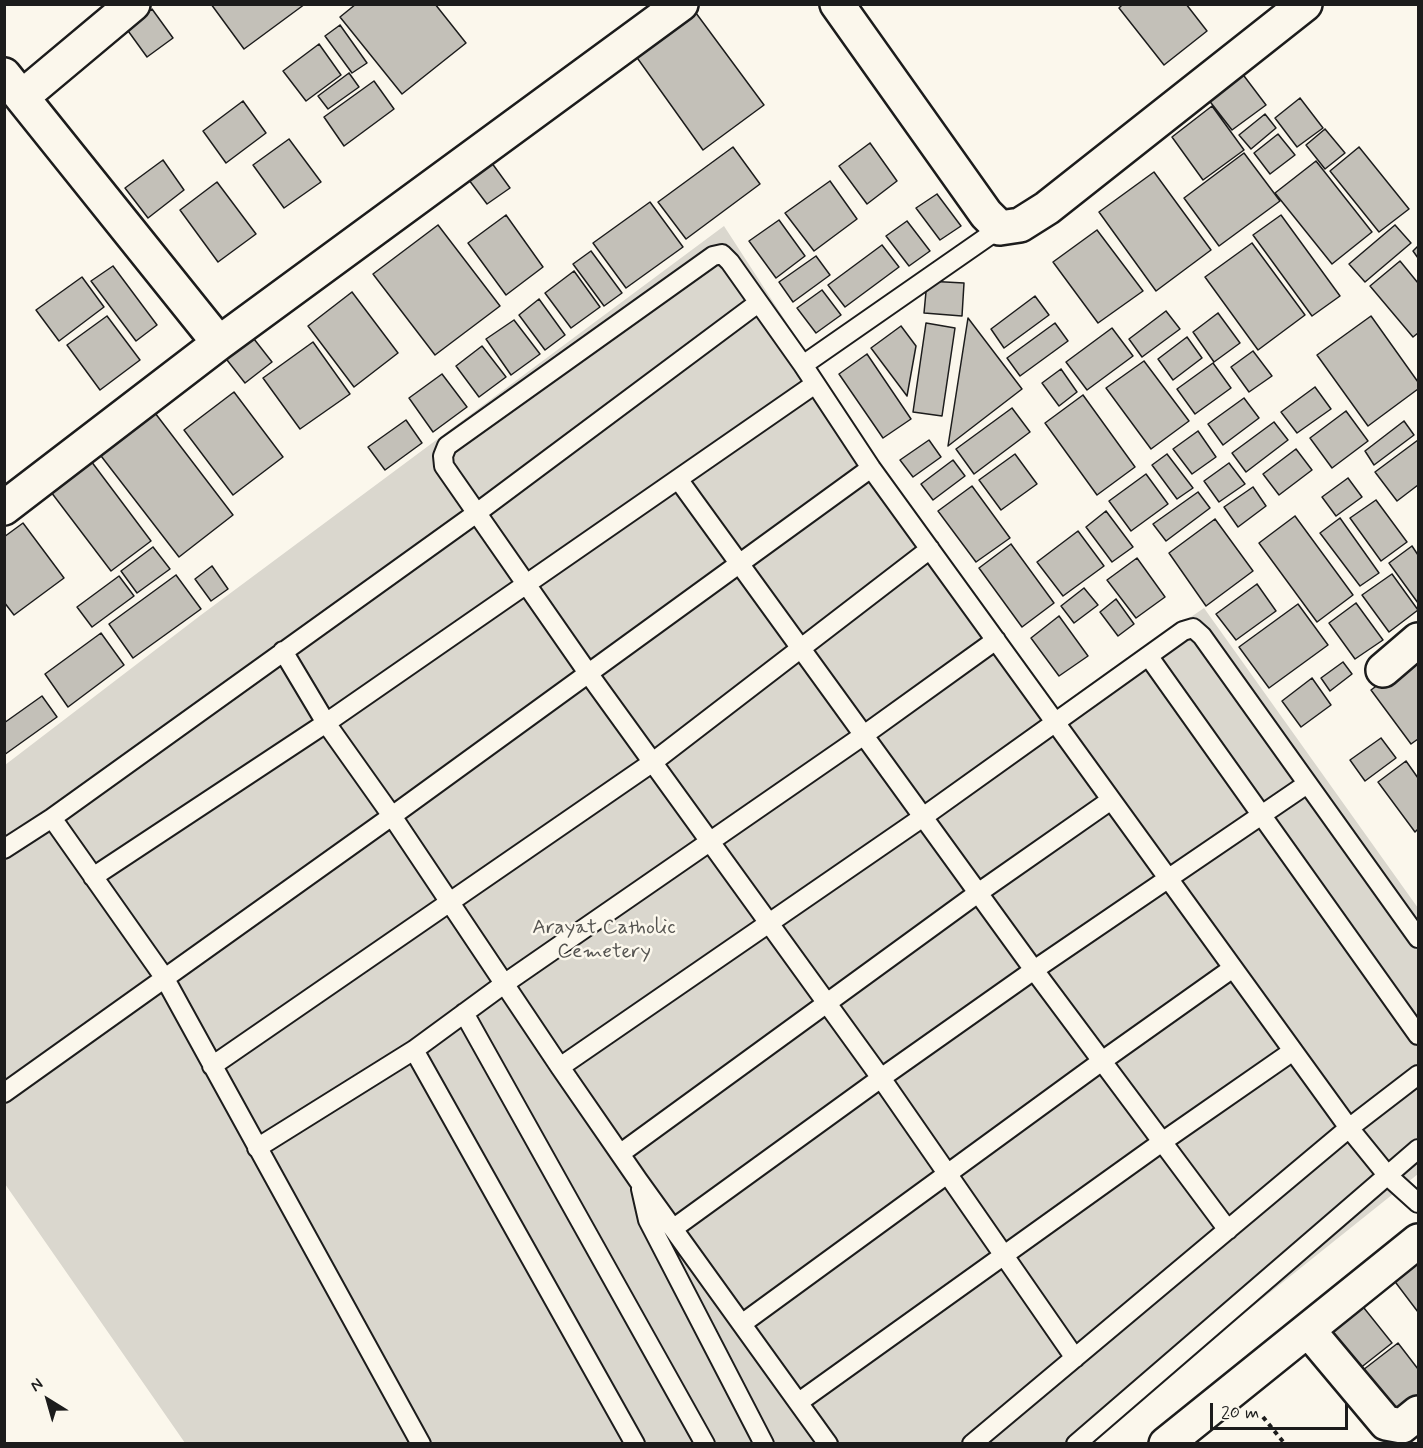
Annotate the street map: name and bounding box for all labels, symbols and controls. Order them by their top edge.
park label: Arayat Catholic Cemetery [532,916,676,966]
north arrow [18,1370,78,1430]
text: N [26,1374,47,1397]
scale bar [1213,1391,1351,1429]
text: 20 m [1221,1401,1259,1425]

